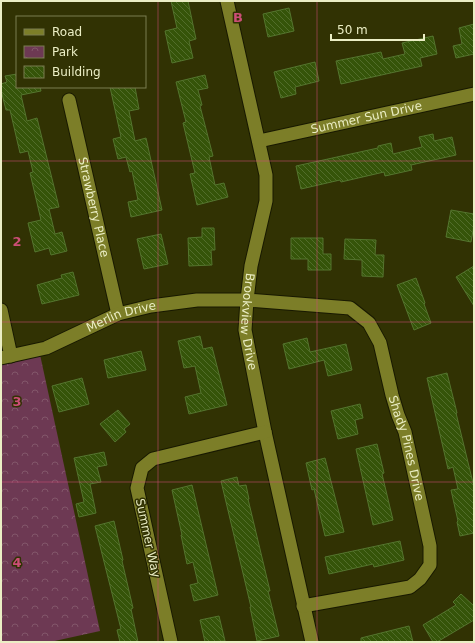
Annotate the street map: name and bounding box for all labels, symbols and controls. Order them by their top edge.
text: B [233,10,243,25]
legend [16,16,146,88]
scale bar [331,16,424,42]
text: 50 m [337,23,368,37]
text: Road [52,25,82,39]
text: Park [52,45,78,59]
text: Building [52,65,101,79]
street label: Summer Sun Drive [310,99,423,136]
street label: Strawberry Place [75,156,112,259]
text: 2 [12,234,22,249]
street label: Brookview Drive [238,272,260,371]
street label: Merlin Drive [84,298,157,335]
text: 3 [12,394,22,409]
street label: Shady Pines Drive [386,394,427,502]
street label: Summer Way [133,497,163,579]
text: 4 [12,555,22,570]

